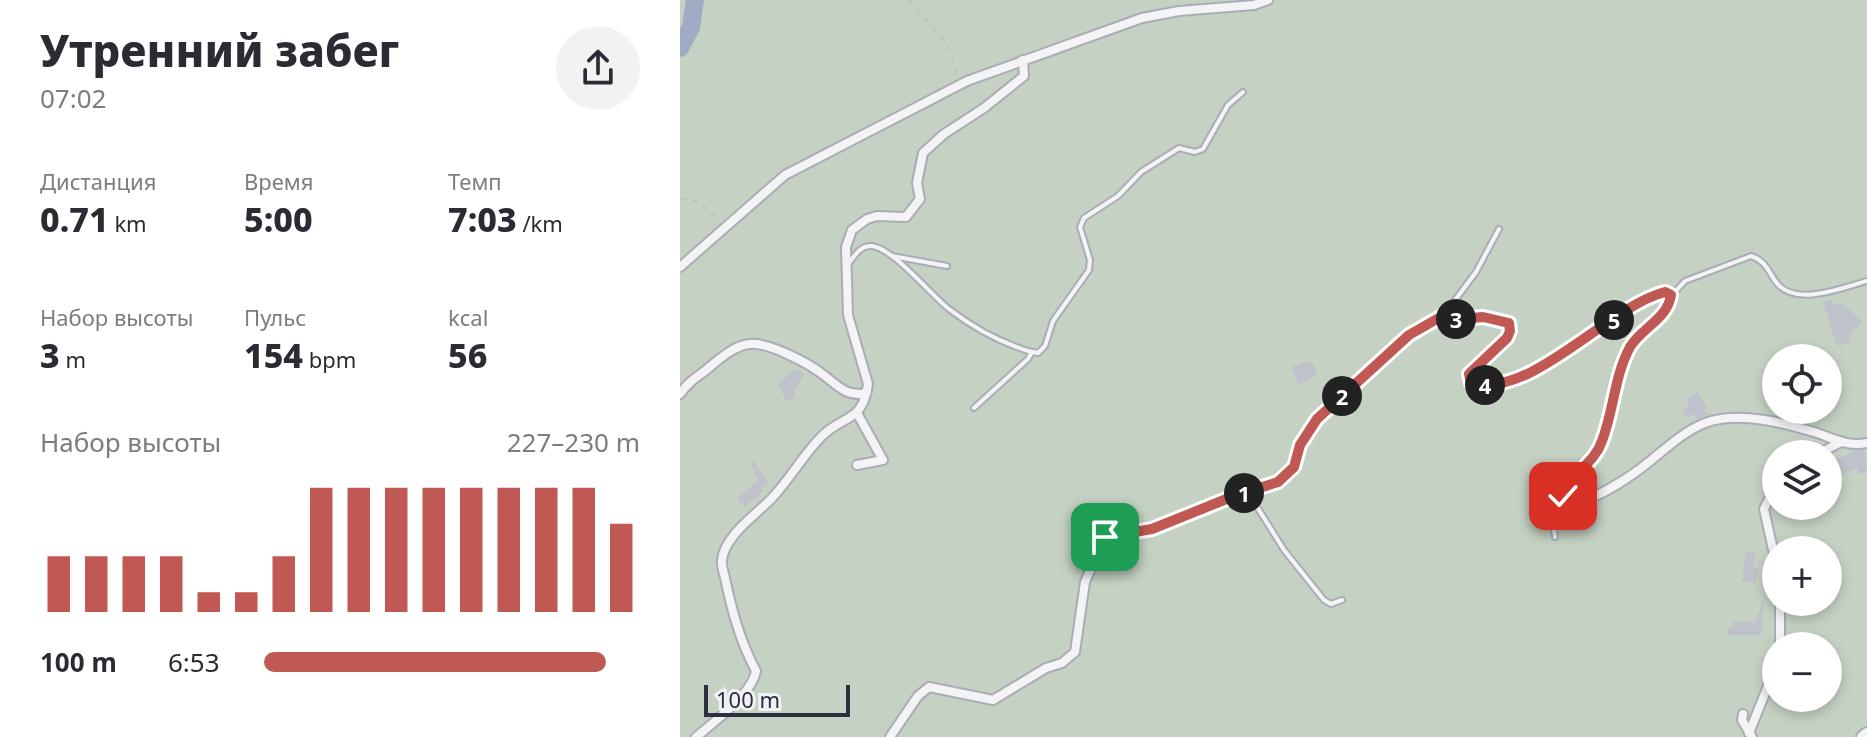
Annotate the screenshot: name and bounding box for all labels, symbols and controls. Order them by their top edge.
text: Утренний забег [40,20,399,80]
button: share [556,26,640,110]
text: 07:02 [40,80,106,116]
text: Дистанция [40,166,156,196]
text: Время [244,166,313,196]
text: Темп [448,166,502,196]
text: 0.71 [40,196,109,242]
text: 5:00 [244,196,313,242]
text: 7:03 [448,196,517,242]
text: km [109,208,147,238]
text: /km [517,208,563,238]
pin: 3 [1436,299,1476,339]
pin: 5 [1594,300,1634,340]
text: Набор высоты [40,302,193,332]
text: Пульс [244,302,306,332]
text: kcal [448,302,488,332]
text: 3 [1450,304,1462,334]
text: 5 [1608,305,1620,335]
text: 3 [40,332,60,378]
text: 154 [244,332,303,378]
text: 56 [448,332,487,378]
text: m [60,344,86,374]
text: bpm [303,344,356,374]
map controls [1762,344,1842,712]
button: locate [1762,344,1842,424]
pin: 4 [1465,365,1505,405]
text: 4 [1479,370,1491,400]
pin: 2 [1322,376,1362,416]
text: 2 [1336,381,1348,411]
text: Набор высоты [40,424,221,460]
text: 227–230 m [507,424,640,460]
button: layers [1762,440,1842,520]
pin [1529,462,1597,530]
pin: 1 [1224,473,1264,513]
icon: check [1541,474,1585,518]
text: 1 [1238,478,1250,508]
pin [1071,503,1139,571]
icon: arrive [1083,515,1127,559]
button: + [1762,536,1842,616]
button: − [1762,632,1842,712]
text: 100 m [40,644,117,680]
text: 6:53 [168,644,220,680]
scale bar [704,681,850,717]
text: 100 m [716,684,780,714]

